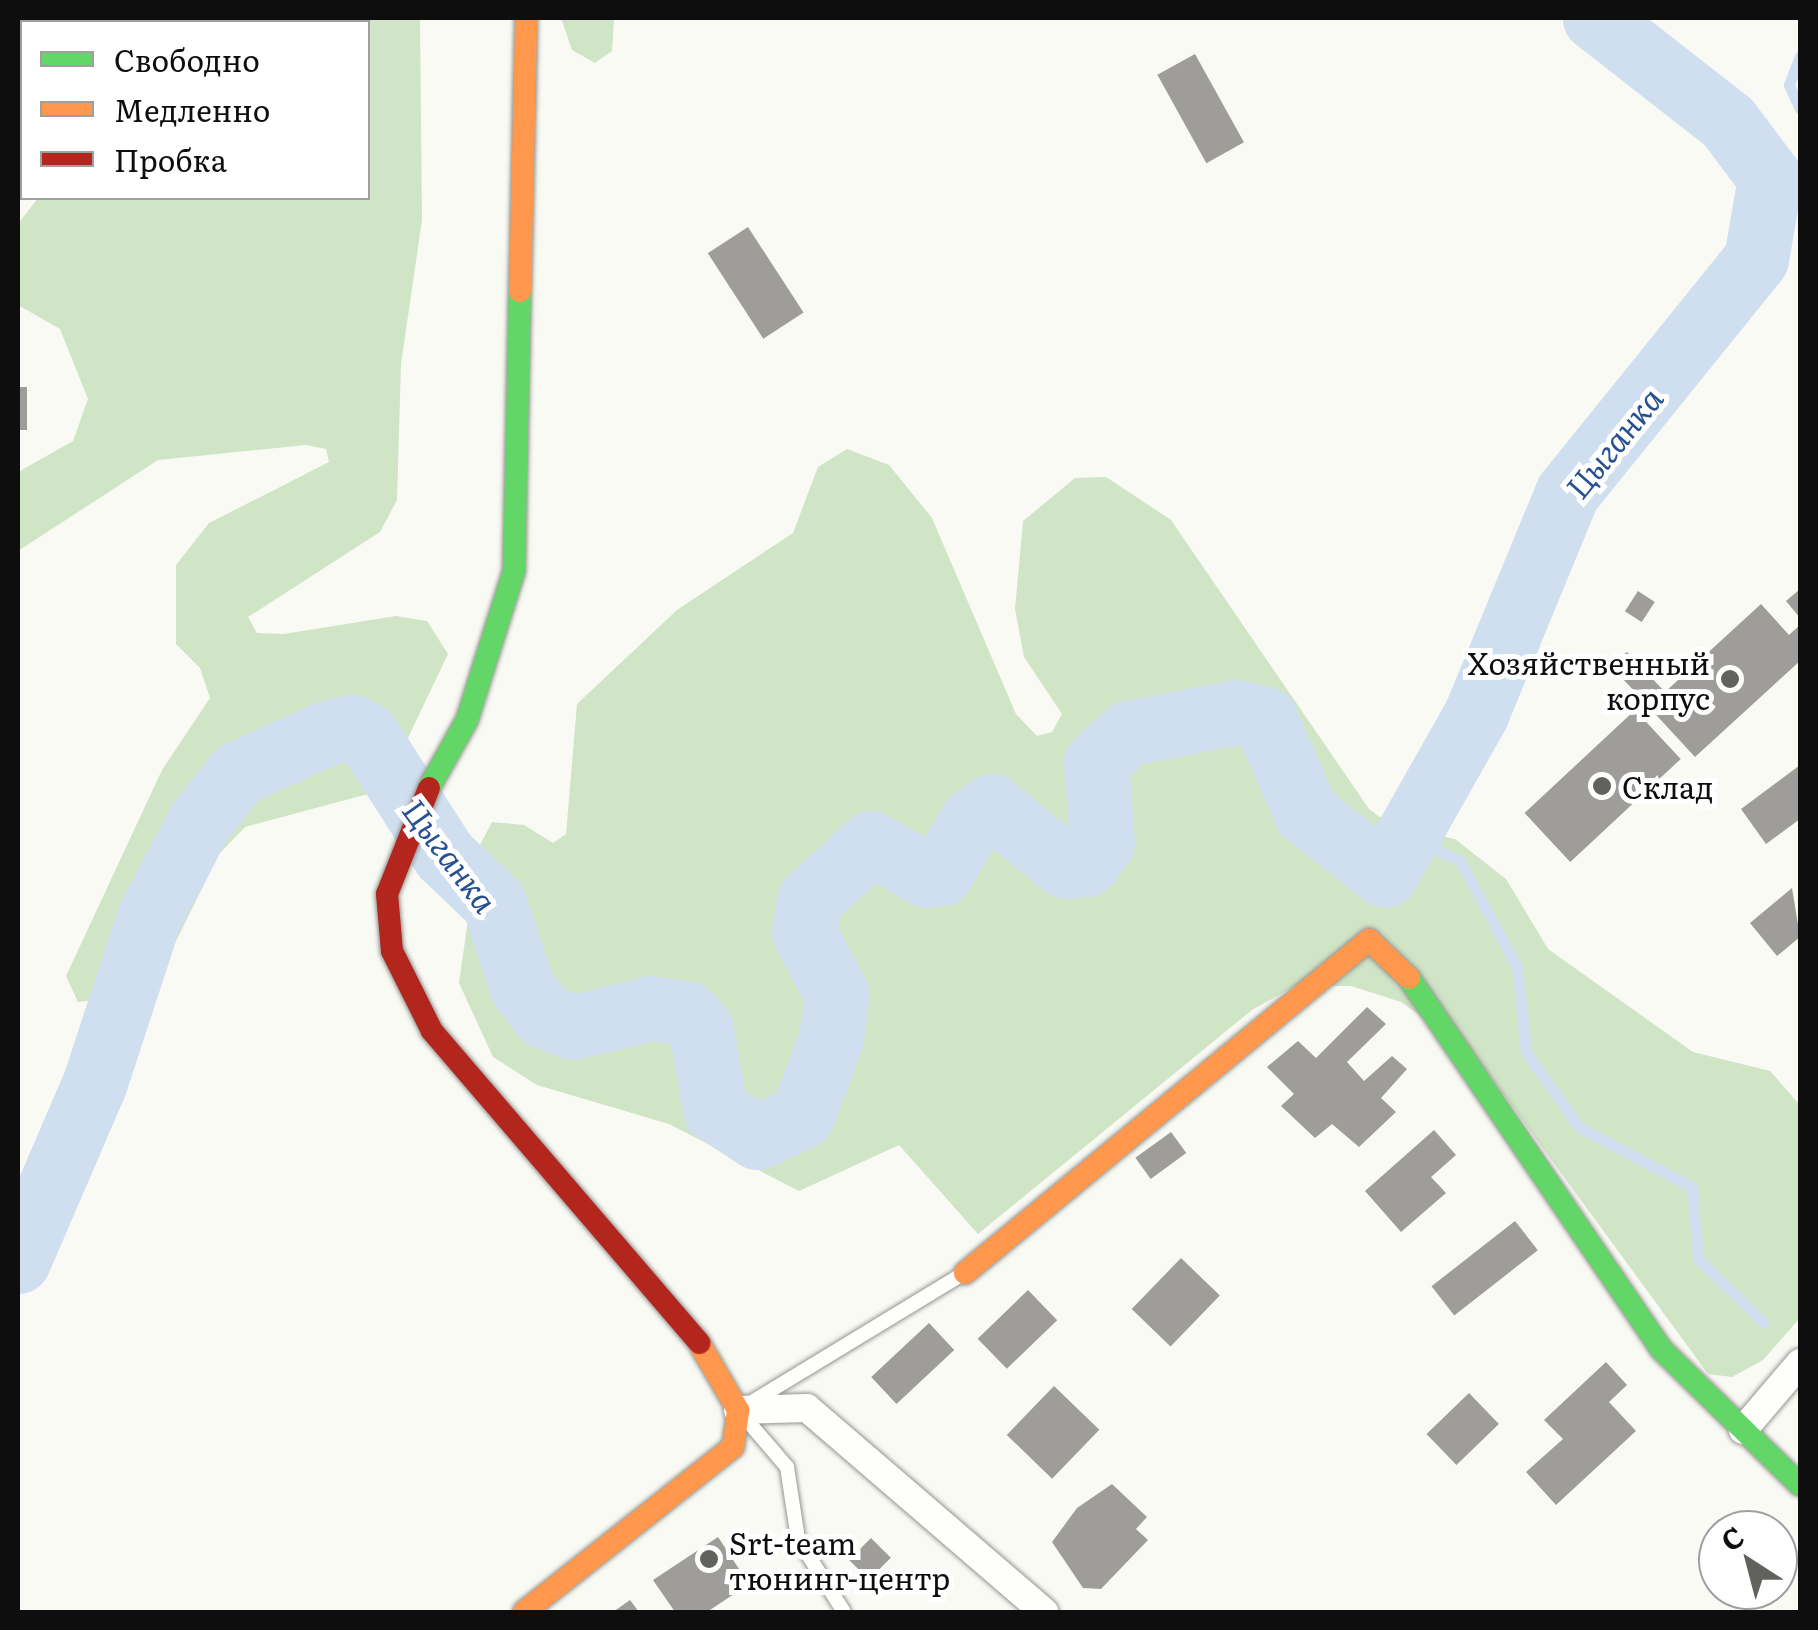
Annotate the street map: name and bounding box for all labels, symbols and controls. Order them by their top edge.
legend [20,20,370,200]
text: Свободно [114,37,260,81]
text: Медленно [114,87,270,131]
text: Пробка [114,137,227,181]
water label: Цыганка [1557,379,1669,505]
place label: Хозяйственный корпус [1467,644,1710,714]
marker: Хозяйственный корпус [1719,668,1741,690]
place label: Склад [1622,768,1713,804]
marker: Склад [1591,775,1613,797]
water label: Цыганка [396,791,506,919]
north arrow [1698,1510,1798,1610]
text: С [1711,1515,1752,1560]
place label: Srt-team тюнинг-центр [729,1524,950,1594]
marker: Srt-team тюнинг-центр [698,1548,720,1570]

